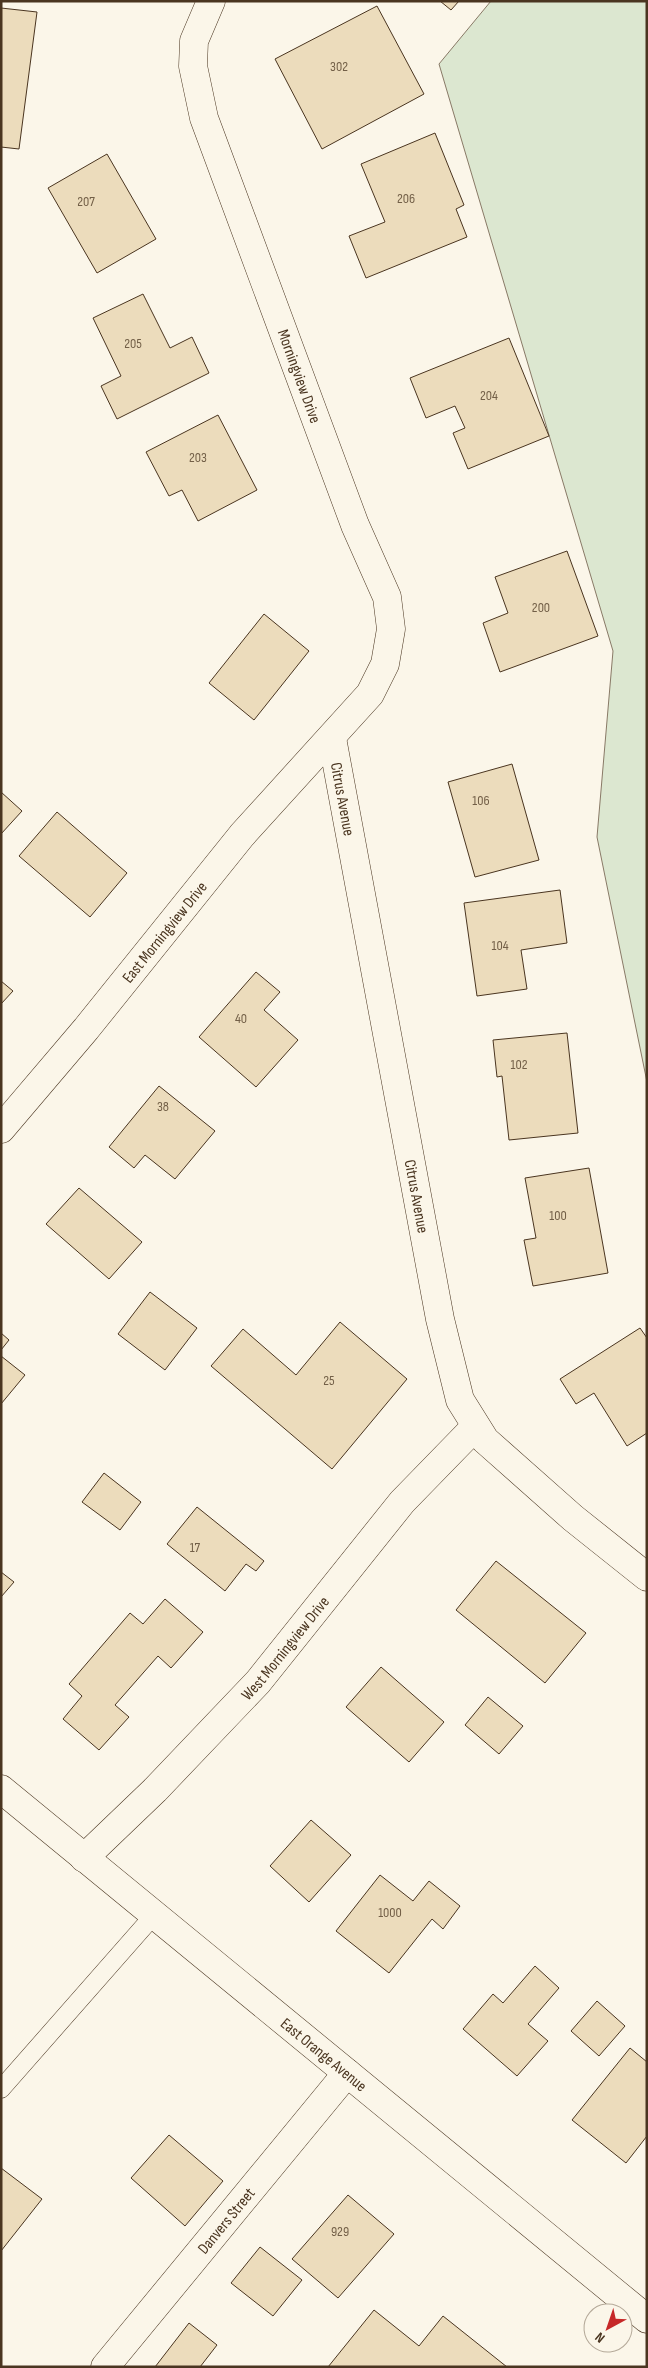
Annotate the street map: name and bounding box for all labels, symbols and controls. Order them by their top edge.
house number: 302 [330,58,348,75]
house number: 206 [397,190,415,207]
house number: 207 [77,193,95,210]
street label: Morningview Drive [273,327,324,426]
house number: 205 [124,335,142,352]
house number: 204 [480,387,498,404]
house number: 203 [189,449,207,466]
house number: 200 [532,599,550,616]
street label: Citrus Avenue [326,761,358,838]
house number: 106 [472,792,490,809]
street label: East Morningview Drive [119,878,212,987]
house number: 104 [492,937,509,954]
house number: 40 [235,1010,247,1027]
house number: 102 [511,1056,528,1073]
house number: 38 [157,1098,169,1115]
street label: Citrus Avenue [400,1158,432,1235]
house number: 100 [549,1207,567,1224]
house number: 25 [323,1372,335,1389]
house number: 17 [190,1539,201,1556]
street label: West Morningview Drive [238,1593,334,1705]
house number: 1000 [378,1904,402,1921]
street label: East Orange Avenue [276,2014,370,2096]
street label: Danvers Street [194,2184,260,2258]
house number: 929 [331,2223,349,2240]
north arrow [583,2303,633,2353]
text: N [592,2329,608,2346]

